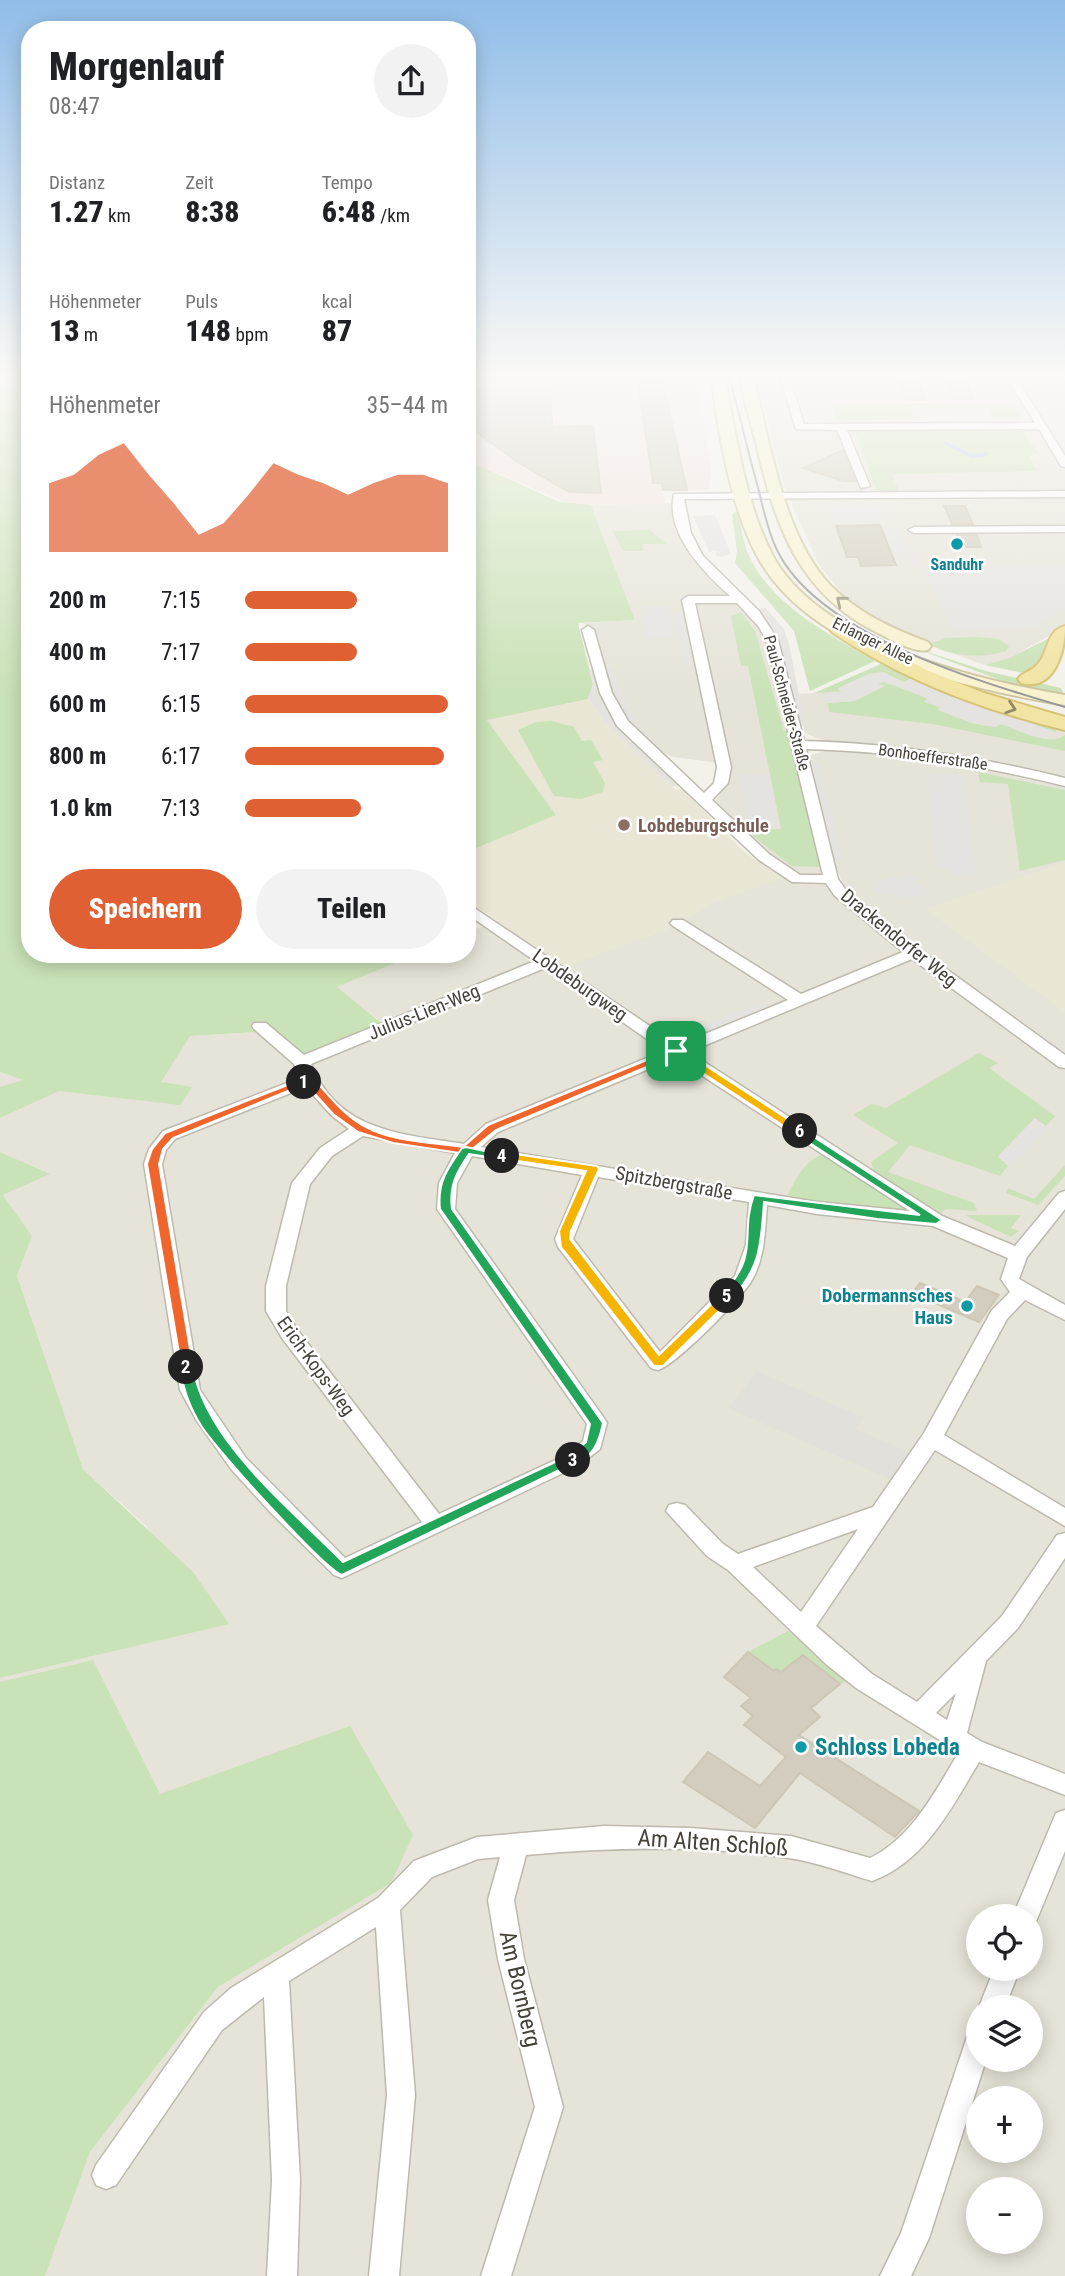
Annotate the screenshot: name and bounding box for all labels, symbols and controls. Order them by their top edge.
button: share [374,44,448,118]
text: Morgenlauf [49,45,224,89]
text: 08:47 [49,93,100,120]
text: Distanz [49,171,105,194]
text: Zeit [185,171,214,194]
text: Tempo [322,171,373,194]
text: 1.27 [49,194,104,229]
text: 8:38 [185,194,240,229]
text: 6:48 [322,194,376,229]
text: km [104,204,131,227]
text: /km [376,204,410,227]
text: Höhenmeter [49,290,141,313]
text: Puls [185,290,218,313]
text: kcal [322,290,352,313]
text: 13 [49,313,80,348]
text: 148 [185,313,231,348]
text: 87 [322,313,352,348]
text: m [80,323,98,346]
text: bpm [231,323,268,346]
text: Höhenmeter [49,392,161,419]
text: 35–44 m [367,392,448,419]
marker: Sanduhr [949,536,965,552]
place label: Sanduhr [930,555,984,574]
text: 200 m [49,587,106,614]
text: 7:15 [161,587,200,614]
one-way arrow [837,597,849,610]
street label: Erlanger Allee [830,613,916,669]
street label: Paul-Schneider-Straße [760,633,814,773]
text: 400 m [49,639,106,666]
text: 7:17 [161,639,200,666]
text: 600 m [49,691,106,718]
text: 6:15 [161,691,200,718]
one-way arrow [1005,700,1017,714]
street label: Bonhoefferstraße [877,740,989,774]
text: 800 m [49,743,106,770]
text: 6:17 [161,743,200,770]
text: 1.0 km [49,795,112,822]
text: 7:13 [161,795,200,822]
place label: Lobdeburgschule [638,814,769,837]
marker: Lobdeburgschule [616,817,632,833]
button: Speichern [49,869,242,949]
button: Teilen [256,869,448,949]
street label: Drackendorfer Weg [836,884,962,992]
street label: Lobdeburgweg [528,944,632,1026]
street label: Julius-Lien-Weg [365,979,483,1045]
pin [646,1021,706,1081]
icon: arrive [657,1032,695,1070]
pin: 1 [286,1064,322,1100]
text: 1 [299,1070,308,1093]
pin: 6 [782,1114,818,1148]
text: 6 [795,1119,804,1142]
pin: 4 [484,1138,520,1174]
text: 4 [497,1144,506,1167]
street label: Spitzbergstraße [614,1161,734,1205]
pin: 5 [710,1278,744,1314]
text: 5 [722,1284,731,1307]
place label: Dobermannsches Haus [822,1284,953,1329]
marker: Dobermannsches Haus [959,1298,975,1314]
street label: Erich-Kops-Weg [272,1312,360,1420]
pin: 2 [168,1350,204,1384]
text: 2 [181,1355,190,1378]
pin: 3 [556,1442,590,1478]
text: 3 [568,1448,577,1471]
place label: Schloss Lobeda [815,1734,960,1761]
marker: Schloss Lobeda [793,1739,809,1755]
street label: Am Alten Schloß [637,1824,789,1862]
map controls [966,1904,1043,2254]
button: locate [966,1904,1043,1981]
street label: Am Bornberg [494,1928,546,2050]
button: layers [966,1995,1043,2072]
button: + [966,2086,1043,2163]
button: − [966,2177,1043,2254]

